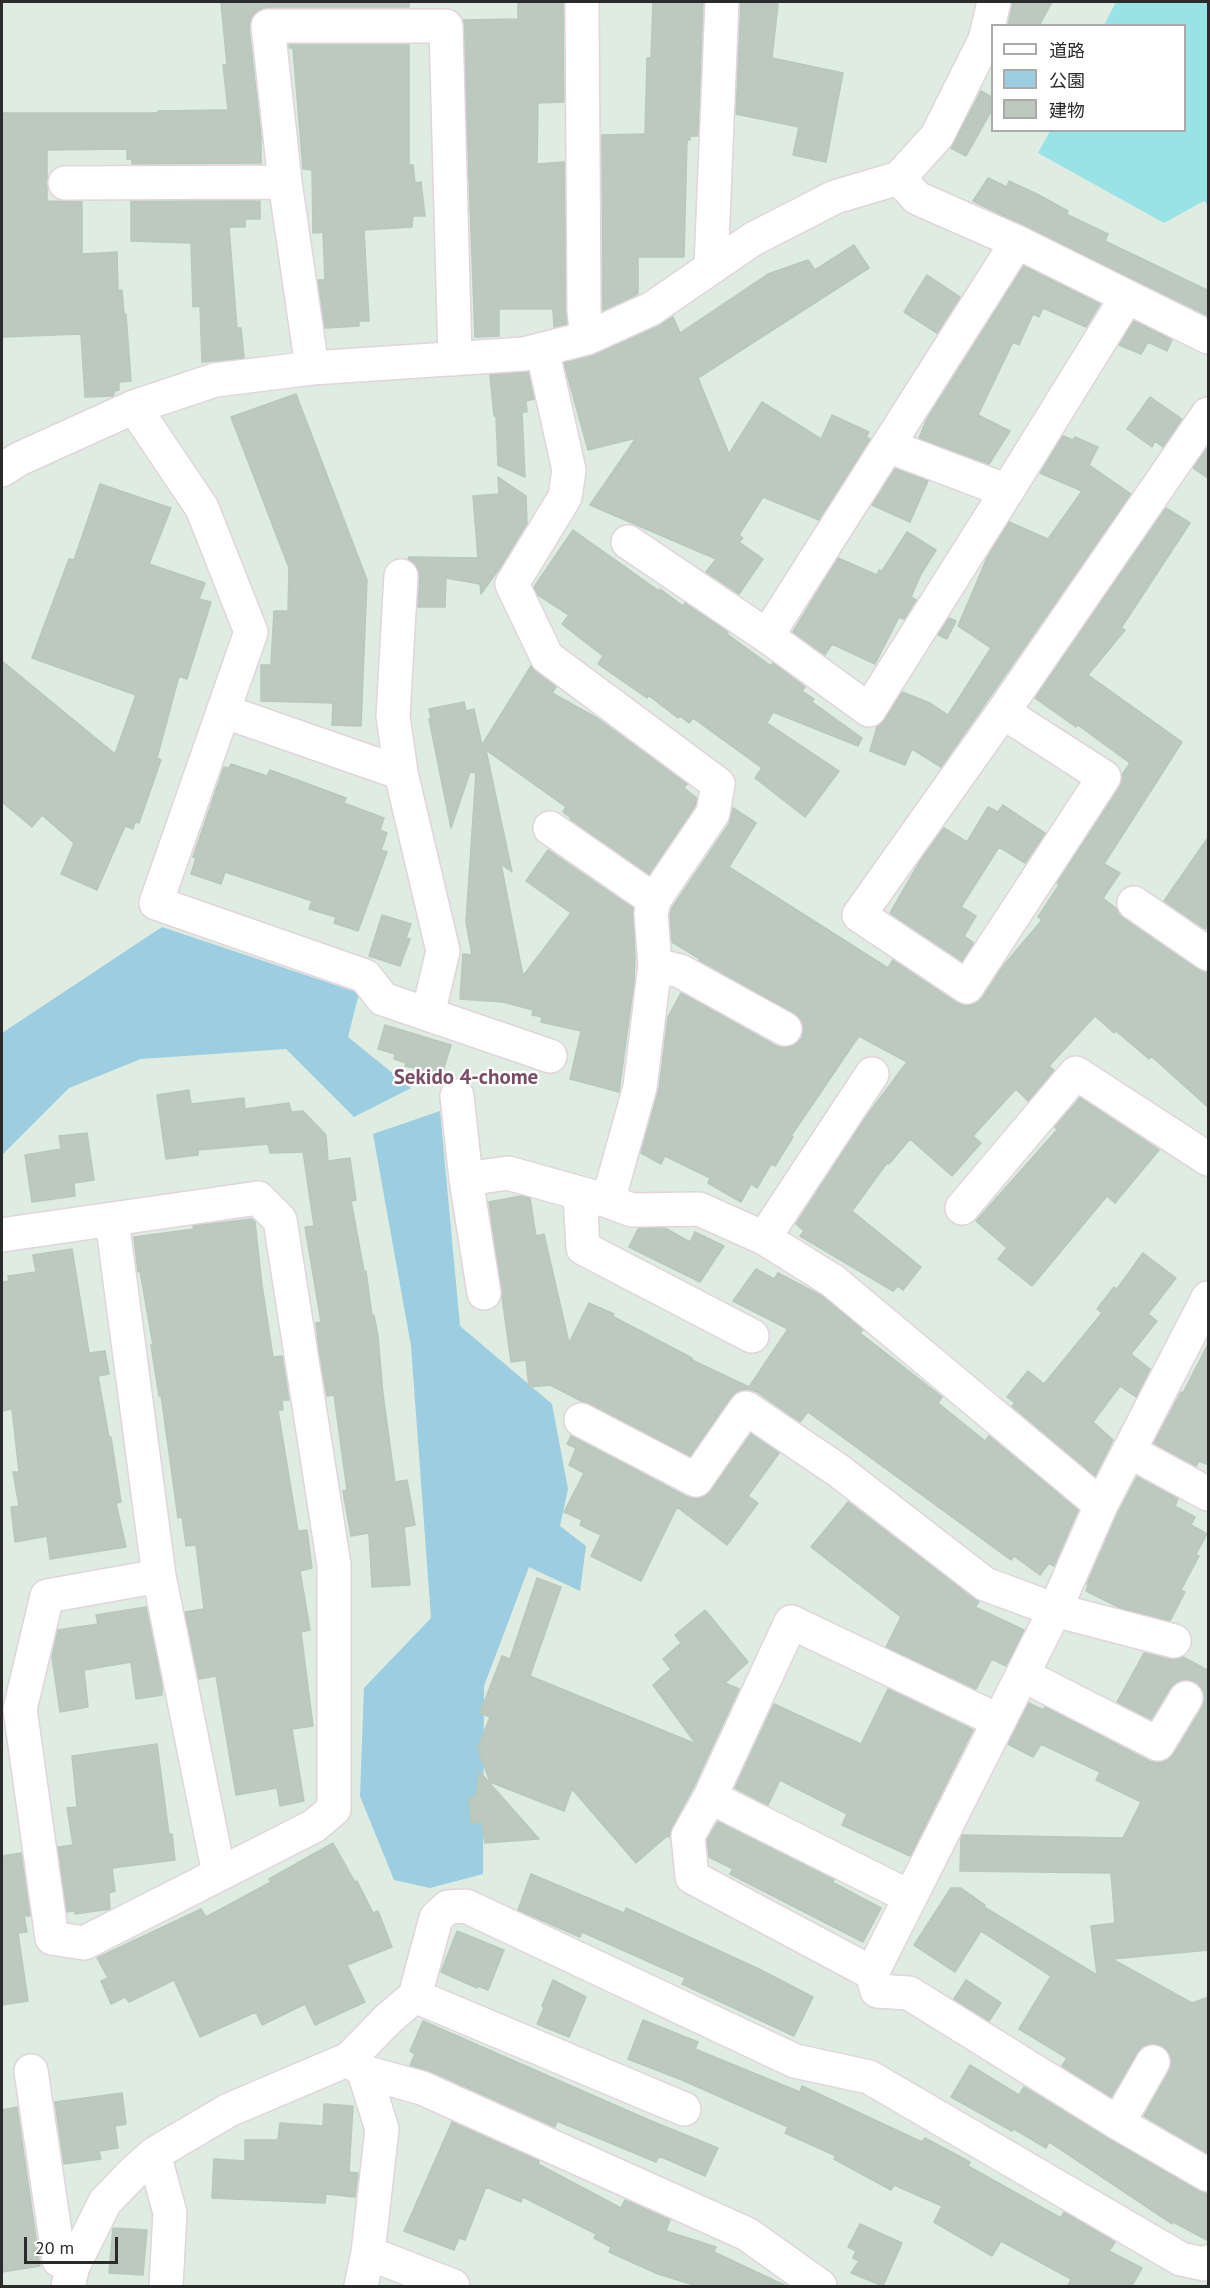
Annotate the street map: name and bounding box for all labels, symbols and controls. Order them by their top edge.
legend [991,24,1186,132]
text: 道路 [1049,39,1085,62]
text: 公園 [1049,69,1085,92]
text: 建物 [1049,99,1085,122]
district label: Sekido 4-chome [394,1065,538,1091]
scale bar [27,2225,122,2263]
text: 20 m [35,2236,74,2259]

